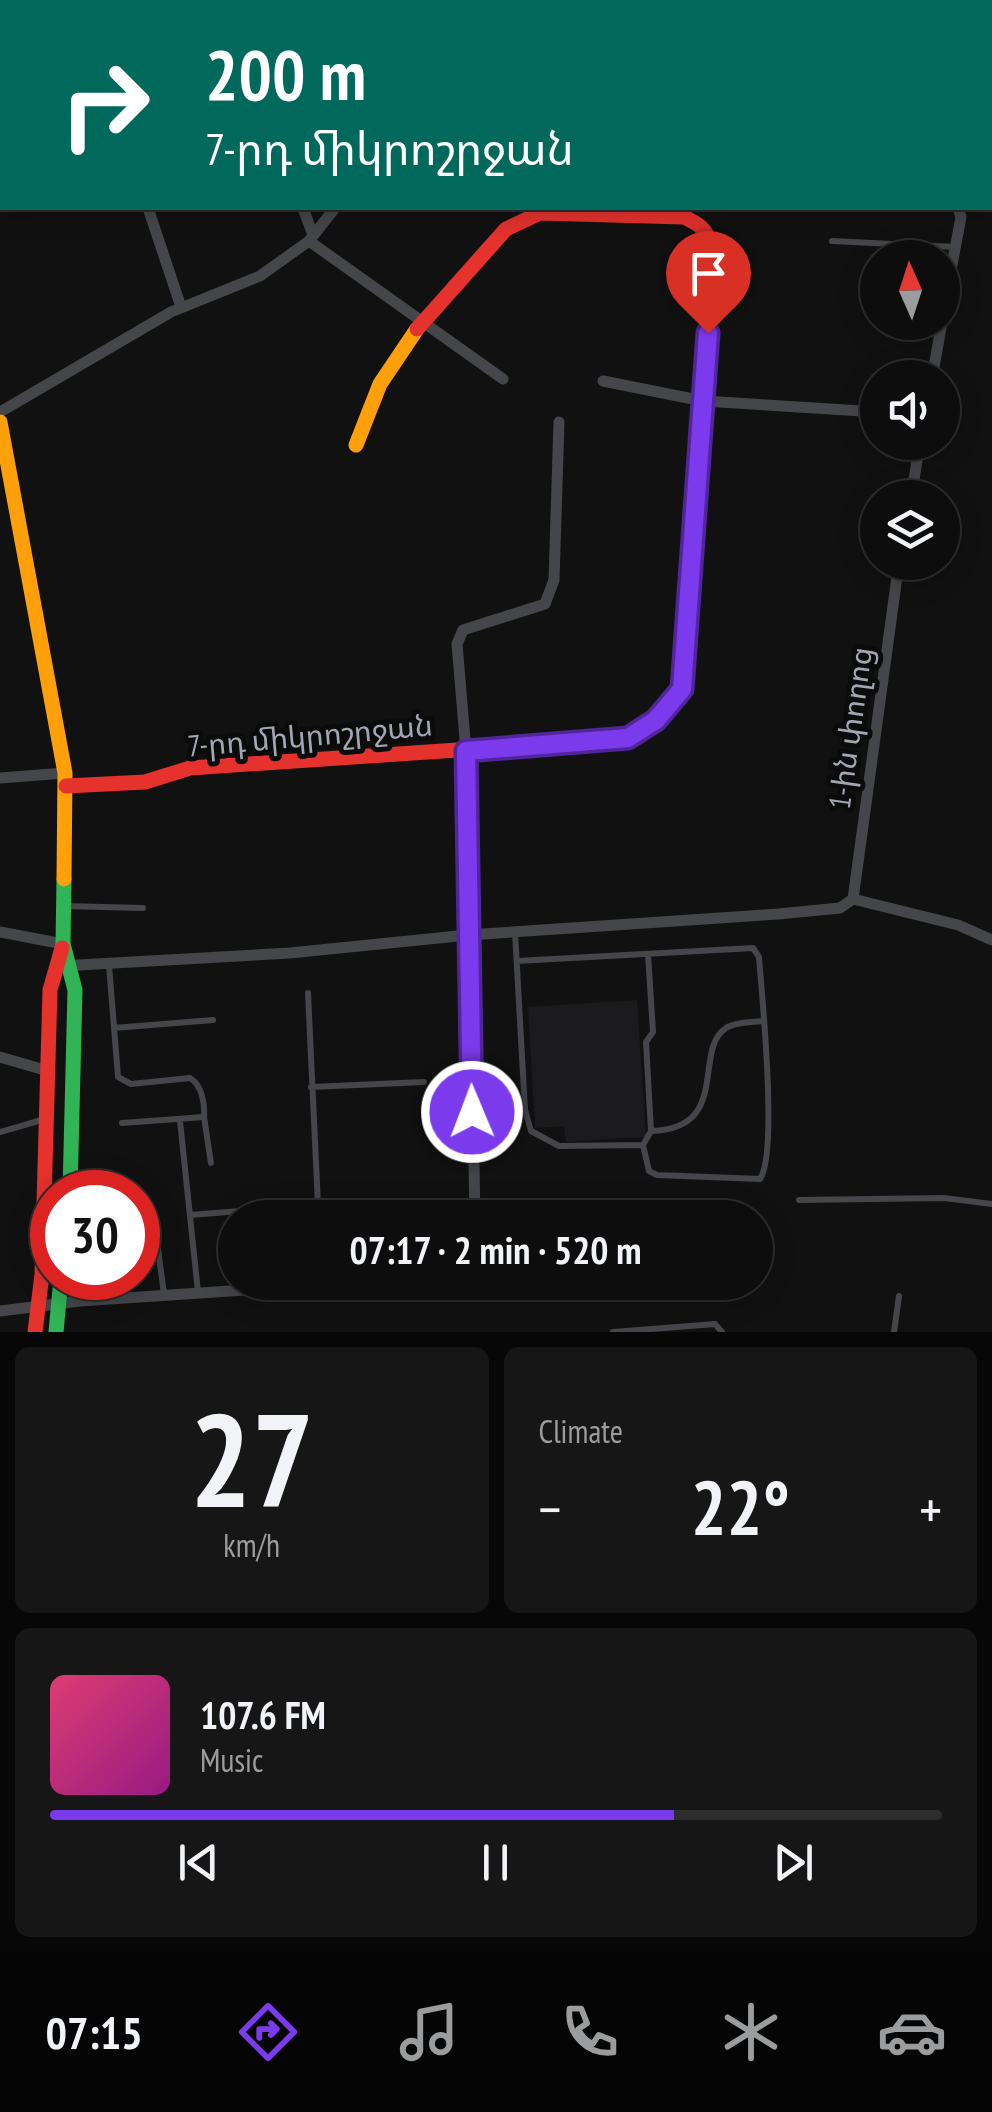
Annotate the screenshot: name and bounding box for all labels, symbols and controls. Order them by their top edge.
text: 200 m [205,29,366,119]
icon: right [40,40,170,170]
text: 7-րդ միկրոշրջան [205,119,574,177]
pin [666,231,751,334]
north arrow [860,240,960,340]
map controls [860,240,960,580]
icon: arrive [681,246,736,301]
button: sound [860,360,960,460]
button: layers [860,480,960,580]
street label: 1-ին փողոց [819,644,880,811]
street label: 7-րդ միկրոշրջան [186,704,434,765]
position arrow [420,1060,524,1164]
speed limit sign: 30 [30,1170,160,1300]
text: 07:17 · 2 min · 520 m [349,1225,642,1274]
text: 27 [190,1375,314,1543]
text: Climate [539,1410,623,1452]
text: 22° [691,1459,790,1556]
text: − [539,1473,561,1544]
text: + [919,1473,942,1544]
text: km/h [223,1524,280,1566]
text: 107.6 FM [200,1690,326,1739]
text: Music [200,1739,263,1781]
icon: previous [171,1835,226,1890]
icon: pause [468,1835,523,1890]
icon: next [766,1835,821,1890]
icon: directions [233,1997,303,2067]
icon: music [394,1997,464,2067]
icon: phone [555,1997,625,2067]
icon: climate [716,1997,786,2067]
icon: car [877,1997,947,2067]
text: 07:15 [45,2003,143,2061]

